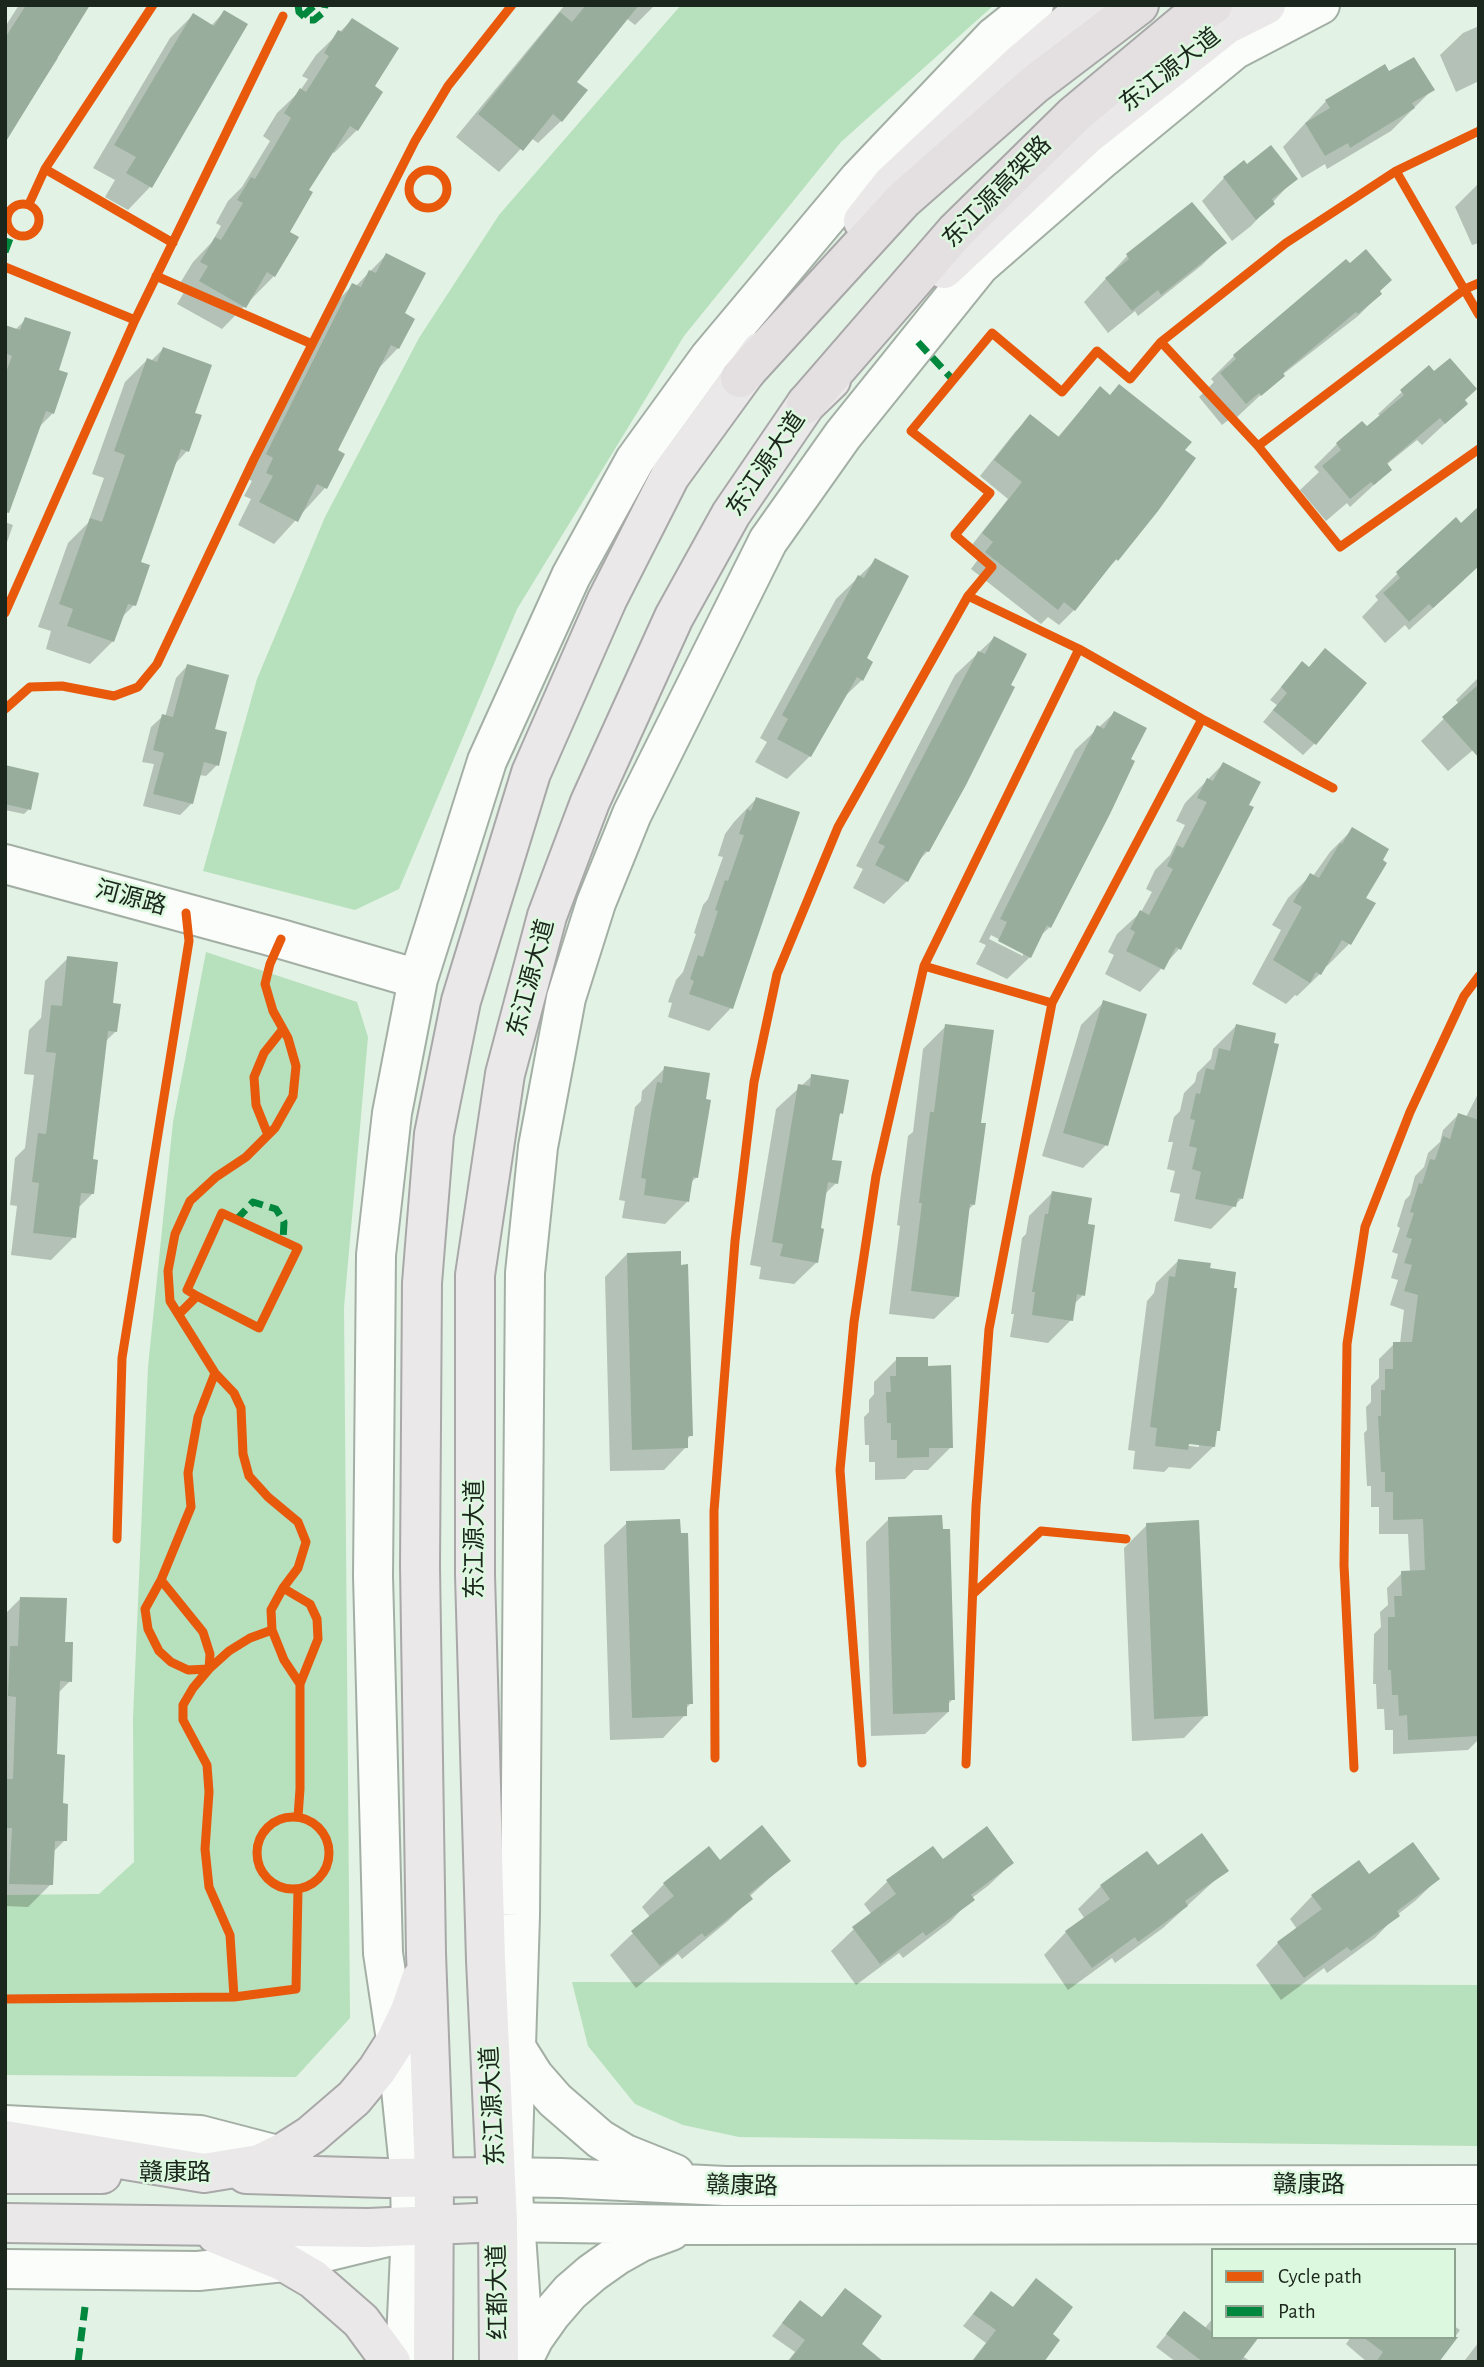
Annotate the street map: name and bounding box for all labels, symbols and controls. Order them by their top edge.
street label: 东江源大道 [1114,22,1226,118]
street label: 东江源高架路 [937,130,1057,254]
street label: 东江源大道 [721,406,811,522]
street label: 河源路 [92,875,170,921]
street label: 东江源大道 [502,916,560,1040]
street label: 东江源大道 [461,1479,489,1599]
street label: 东江源大道 [475,2045,511,2167]
street label: 赣康路 [139,2159,211,2187]
street label: 赣康路 [706,2171,778,2201]
street label: 赣康路 [1273,2171,1345,2199]
street label: 红都大道 [483,2244,513,2340]
legend [1211,2248,1456,2339]
text: Cycle path [1278,2266,1362,2287]
text: Path [1278,2301,1316,2322]

